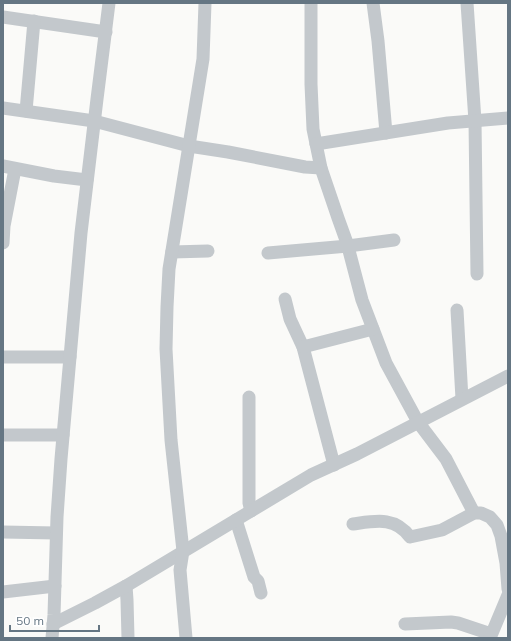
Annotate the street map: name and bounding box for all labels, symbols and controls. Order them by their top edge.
scale bar [10,607,99,633]
text: 50 m [16,613,44,628]

